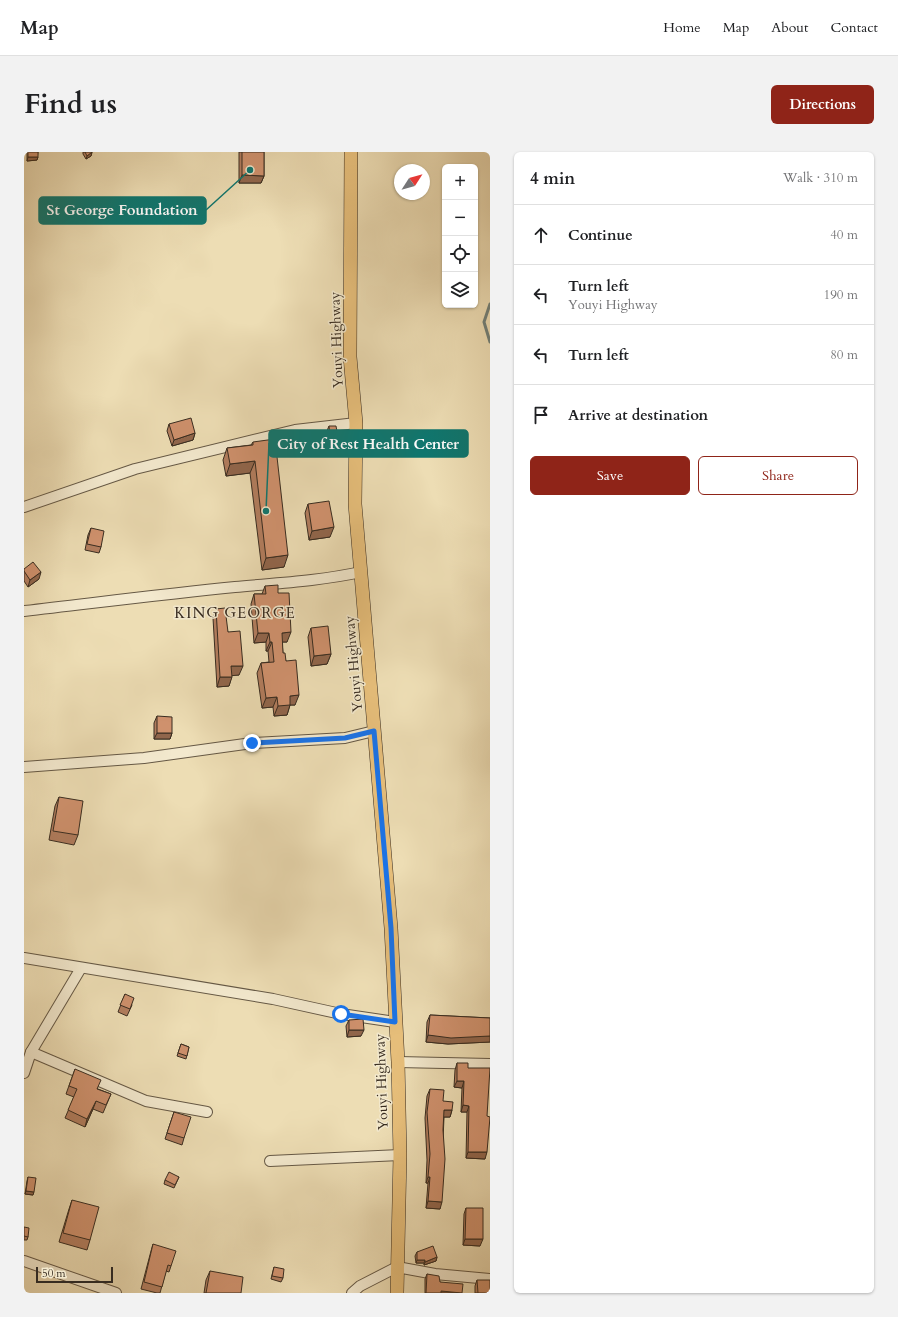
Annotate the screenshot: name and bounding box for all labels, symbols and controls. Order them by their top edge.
text: Map [20,15,59,41]
text: Home [663,18,701,37]
text: Map [723,18,749,37]
text: About [771,18,808,37]
text: Contact [830,18,878,37]
text: Find us [24,85,117,123]
button: Directions [771,85,874,124]
north arrow [394,164,430,200]
map controls [442,164,478,308]
button: + [442,164,478,200]
text: 4 min [530,167,575,190]
text: Walk · 310 m [783,169,858,187]
callout: St George Foundation [39,197,206,224]
text: St George Foundation [46,200,198,220]
button: − [442,200,478,236]
icon: ahead [530,224,552,246]
text: Continue [568,225,633,245]
text: 40 m [830,226,858,244]
button: locate [442,236,478,272]
button: layers [442,272,478,308]
text: Turn left [568,276,629,296]
icon: left [530,284,552,306]
text: 190 m [824,286,858,304]
street label: Youyi Highway [325,291,348,389]
text: Youyi Highway [568,296,658,314]
icon: left [530,344,552,366]
text: Turn left [568,345,629,365]
text: 80 m [830,346,858,364]
icon: arrive [530,404,552,426]
text: Arrive at destination [568,405,708,425]
callout: City of Rest Health Center [269,430,468,457]
text: City of Rest Health Center [277,434,460,454]
button: Save [530,456,690,495]
button: Share [698,456,858,495]
district label: KING GEORGE [174,603,296,623]
street label: Youyi Highway [340,614,367,713]
route end [243,734,261,752]
route start [332,1005,350,1023]
street label: Youyi Highway [370,1033,393,1131]
scale bar [36,1265,113,1284]
text: 50 m [42,1266,66,1281]

